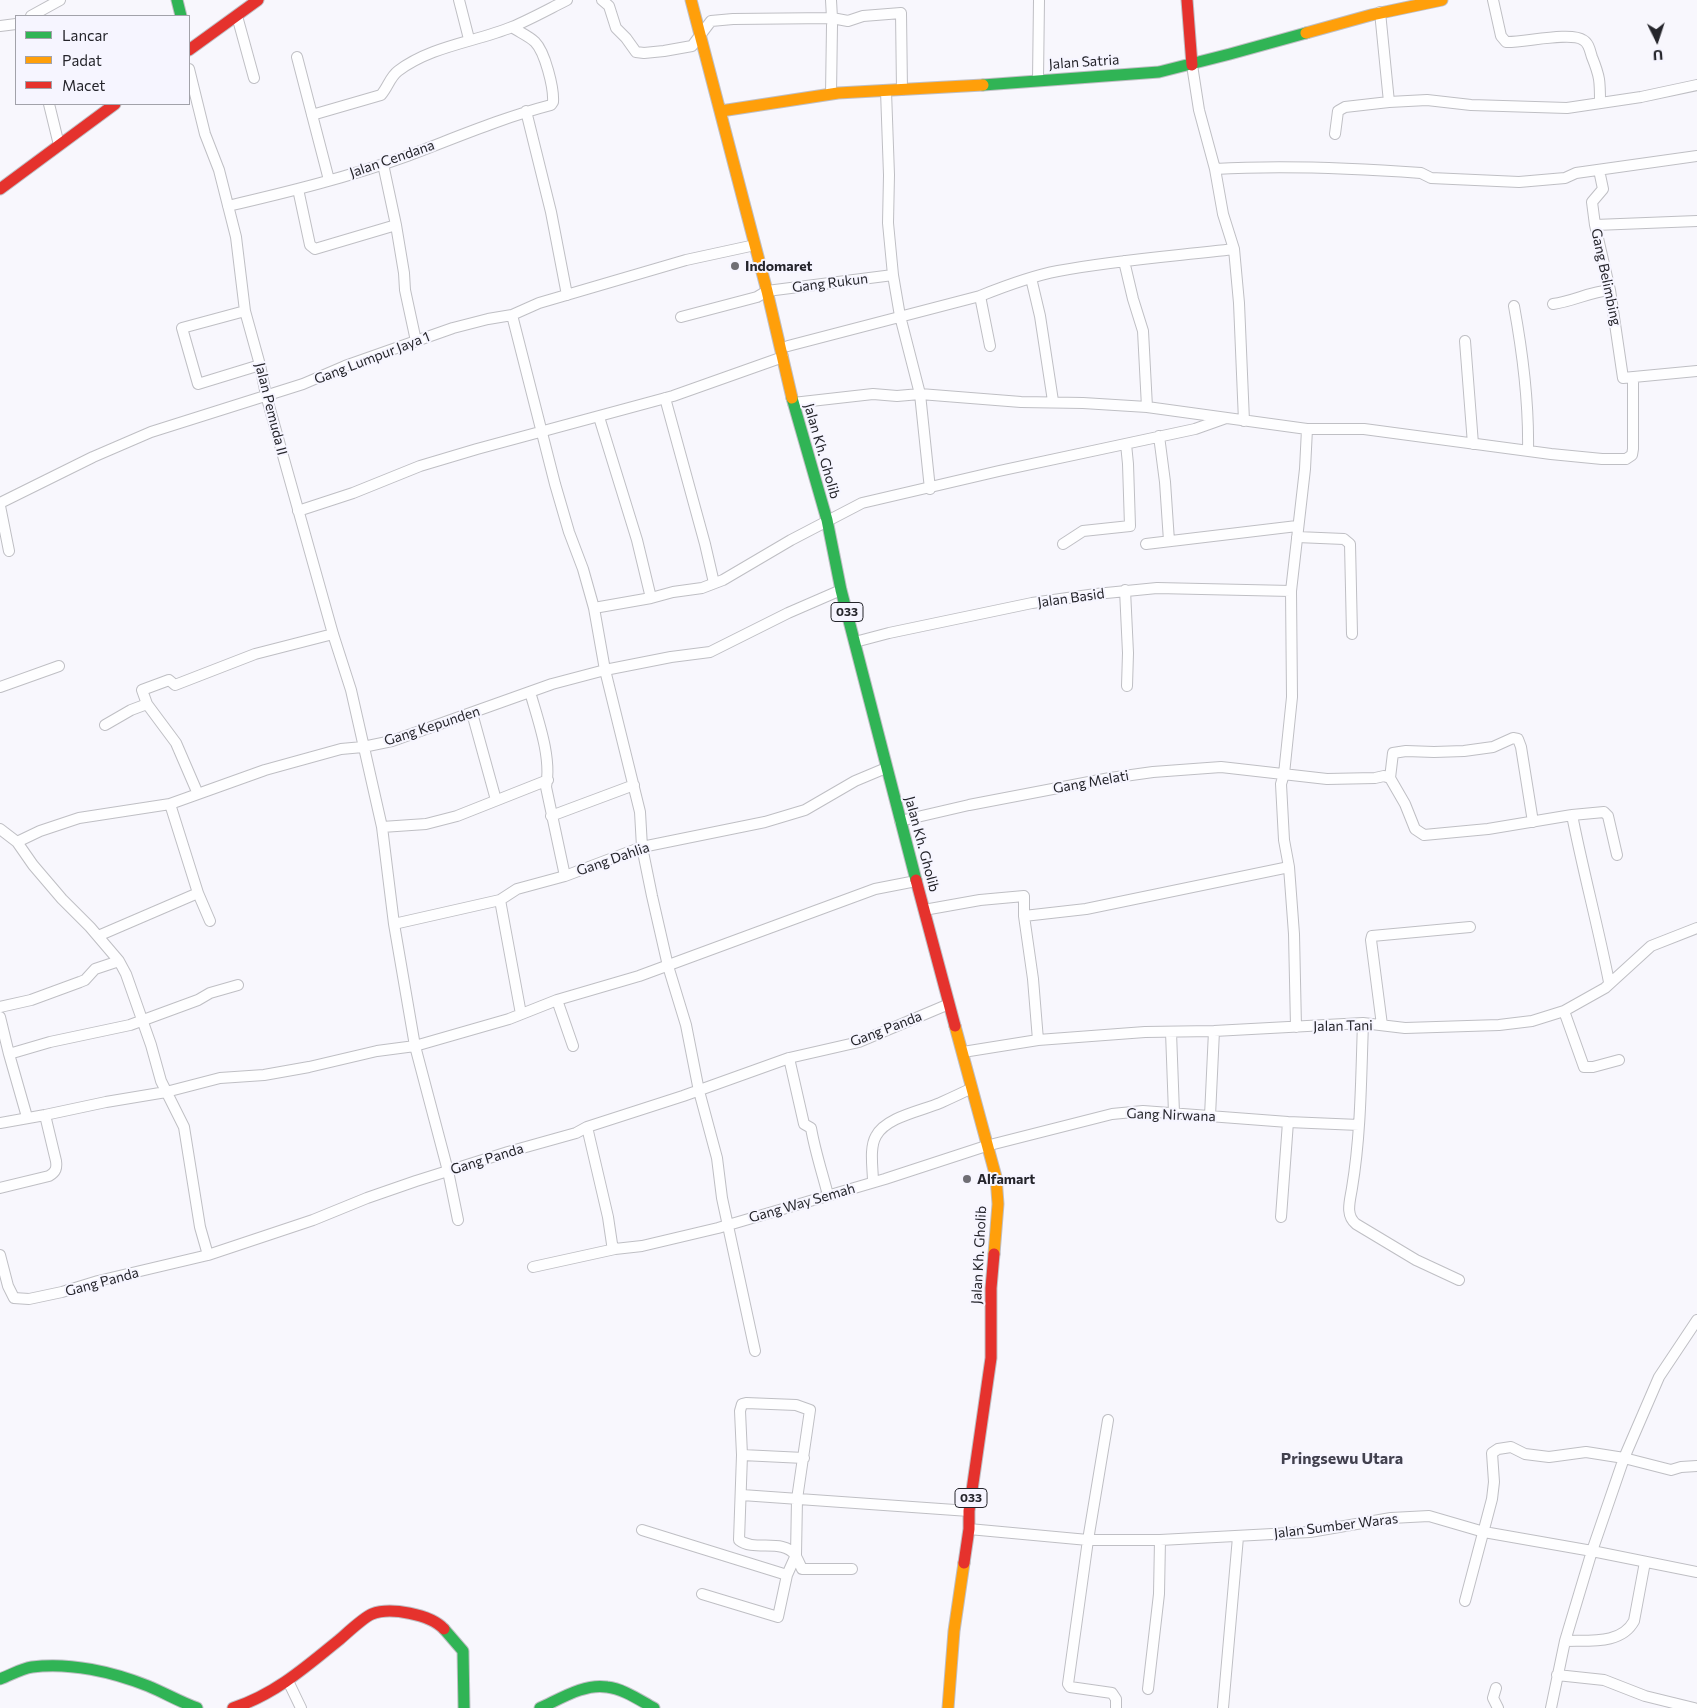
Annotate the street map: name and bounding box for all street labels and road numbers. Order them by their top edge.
street label: Jalan Satria [1048,51,1120,73]
street label: Jalan Cendana [347,137,437,181]
street label: Gang Belimbing [1587,227,1625,327]
street label: Gang Rukun [791,270,869,296]
street label: Gang Lumpur Jaya 1 [312,328,432,388]
street label: Jalan Pemuda II [251,361,291,457]
street label: Jalan Kh. Gholib [800,401,844,501]
street label: Jalan Basid [1036,585,1106,611]
road number: 033 [831,602,863,622]
street label: Gang Kepunden [382,703,482,749]
street label: Gang Melati [1052,767,1130,797]
street label: Jalan Kh. Gholib [901,794,943,894]
street label: Gang Dahlia [574,839,652,879]
street label: Gang Panda [848,1008,924,1050]
street label: Jalan Tani [1313,1017,1373,1035]
street label: Gang Nirwana [1126,1105,1216,1125]
street label: Gang Panda [448,1140,526,1178]
street label: Gang Way Semah [747,1180,857,1226]
street label: Jalan Kh. Gholib [968,1205,990,1305]
street label: Gang Panda [63,1264,141,1300]
road number: 033 [955,1489,987,1508]
street label: Jalan Sumber Waras [1273,1510,1399,1542]

